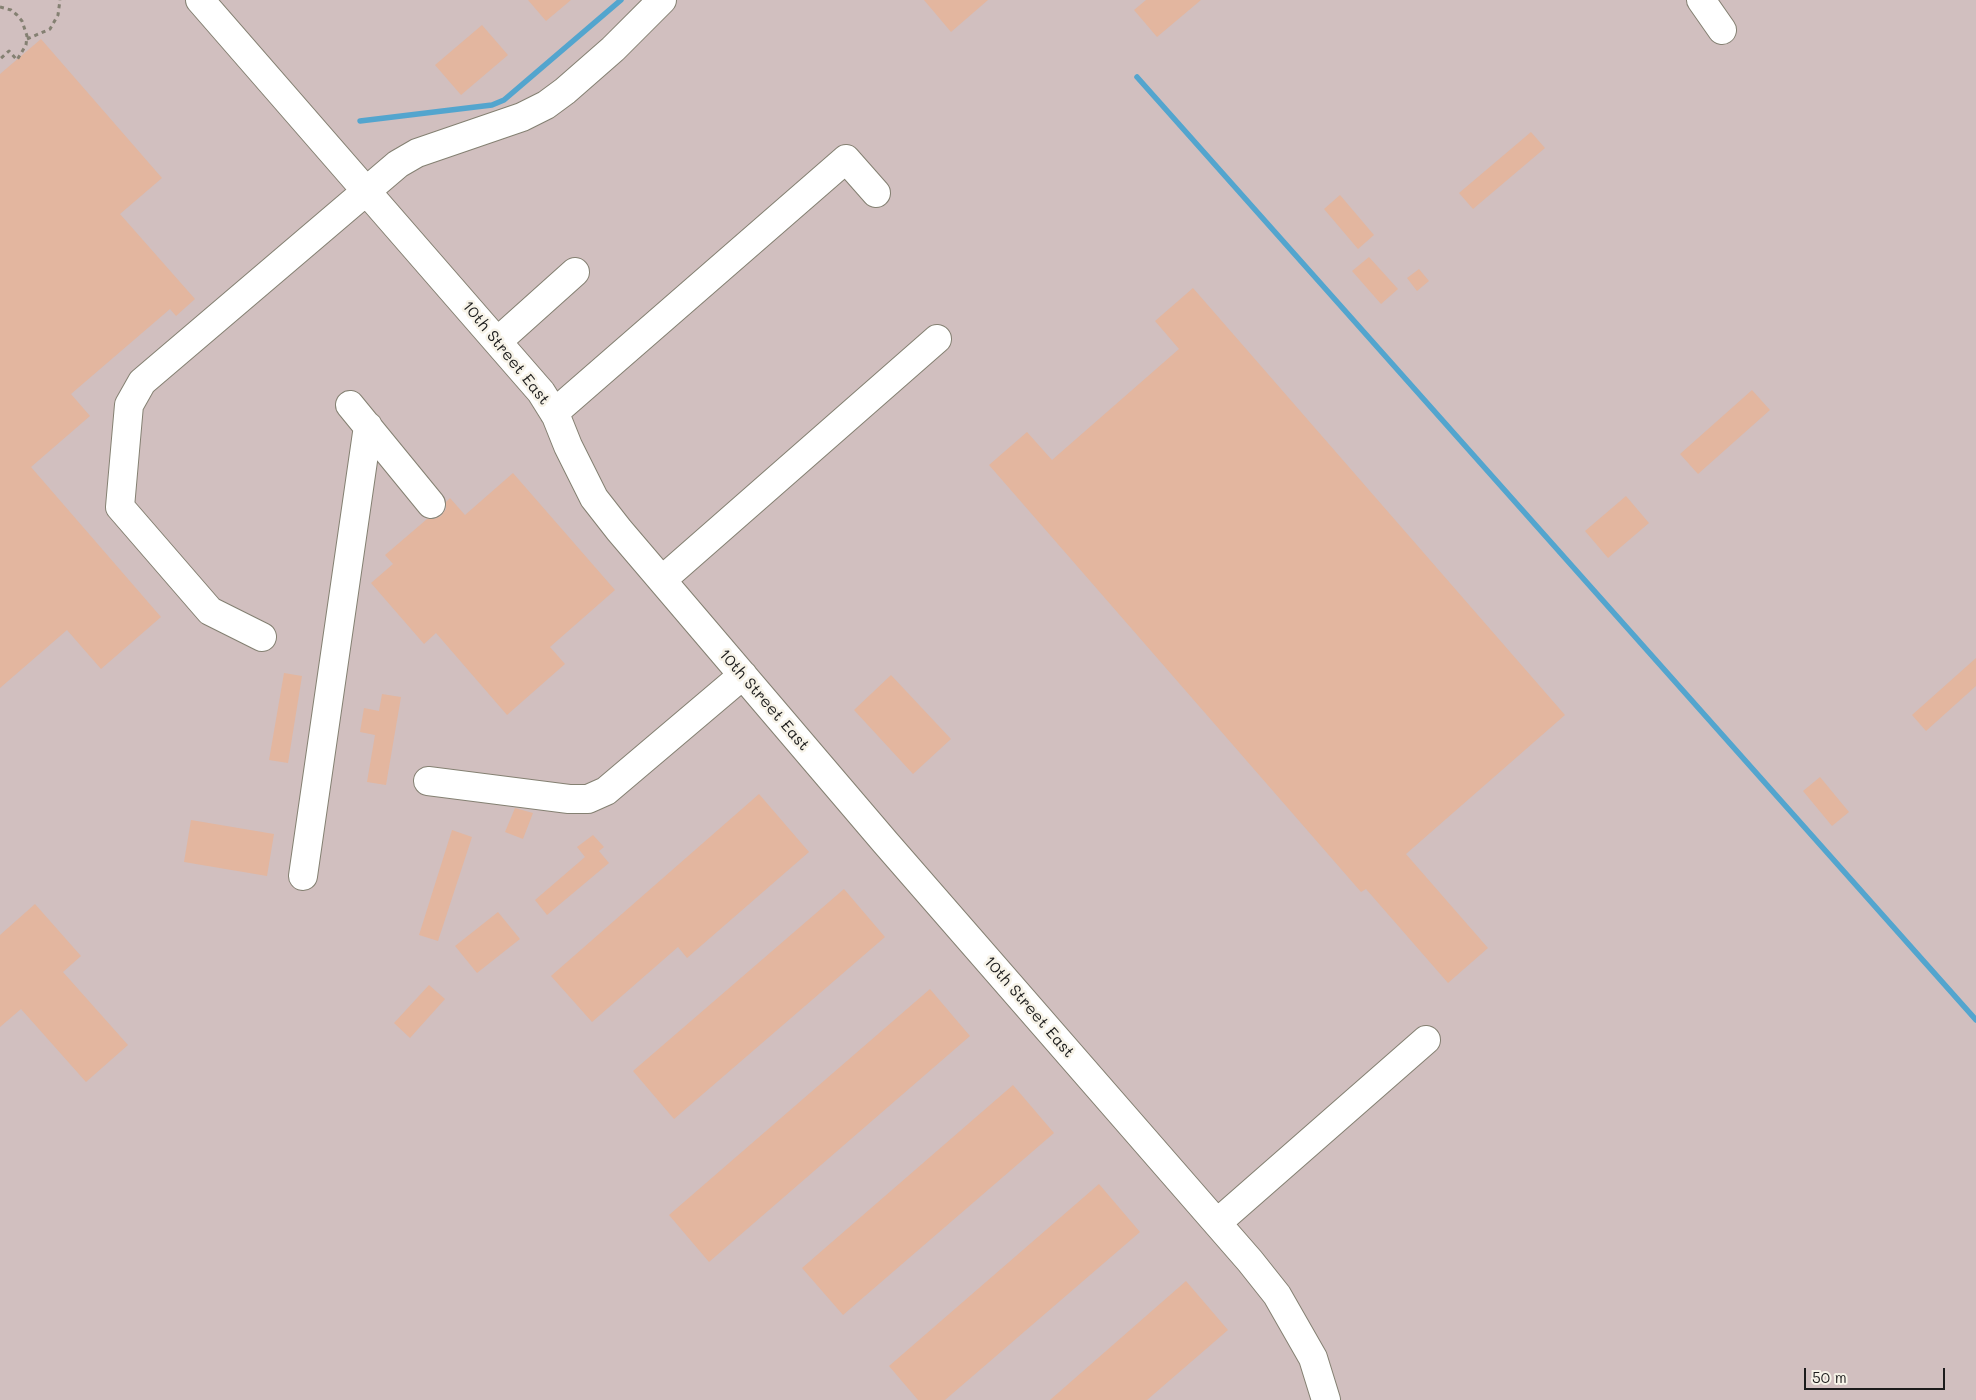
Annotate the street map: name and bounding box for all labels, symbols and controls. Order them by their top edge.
street label: 10th Street East [458,297,554,409]
street label: 10th Street East [715,645,813,755]
street label: 10th Street East [980,952,1078,1062]
scale bar [1806,1358,1947,1390]
text: 50 m [1812,1367,1847,1387]

